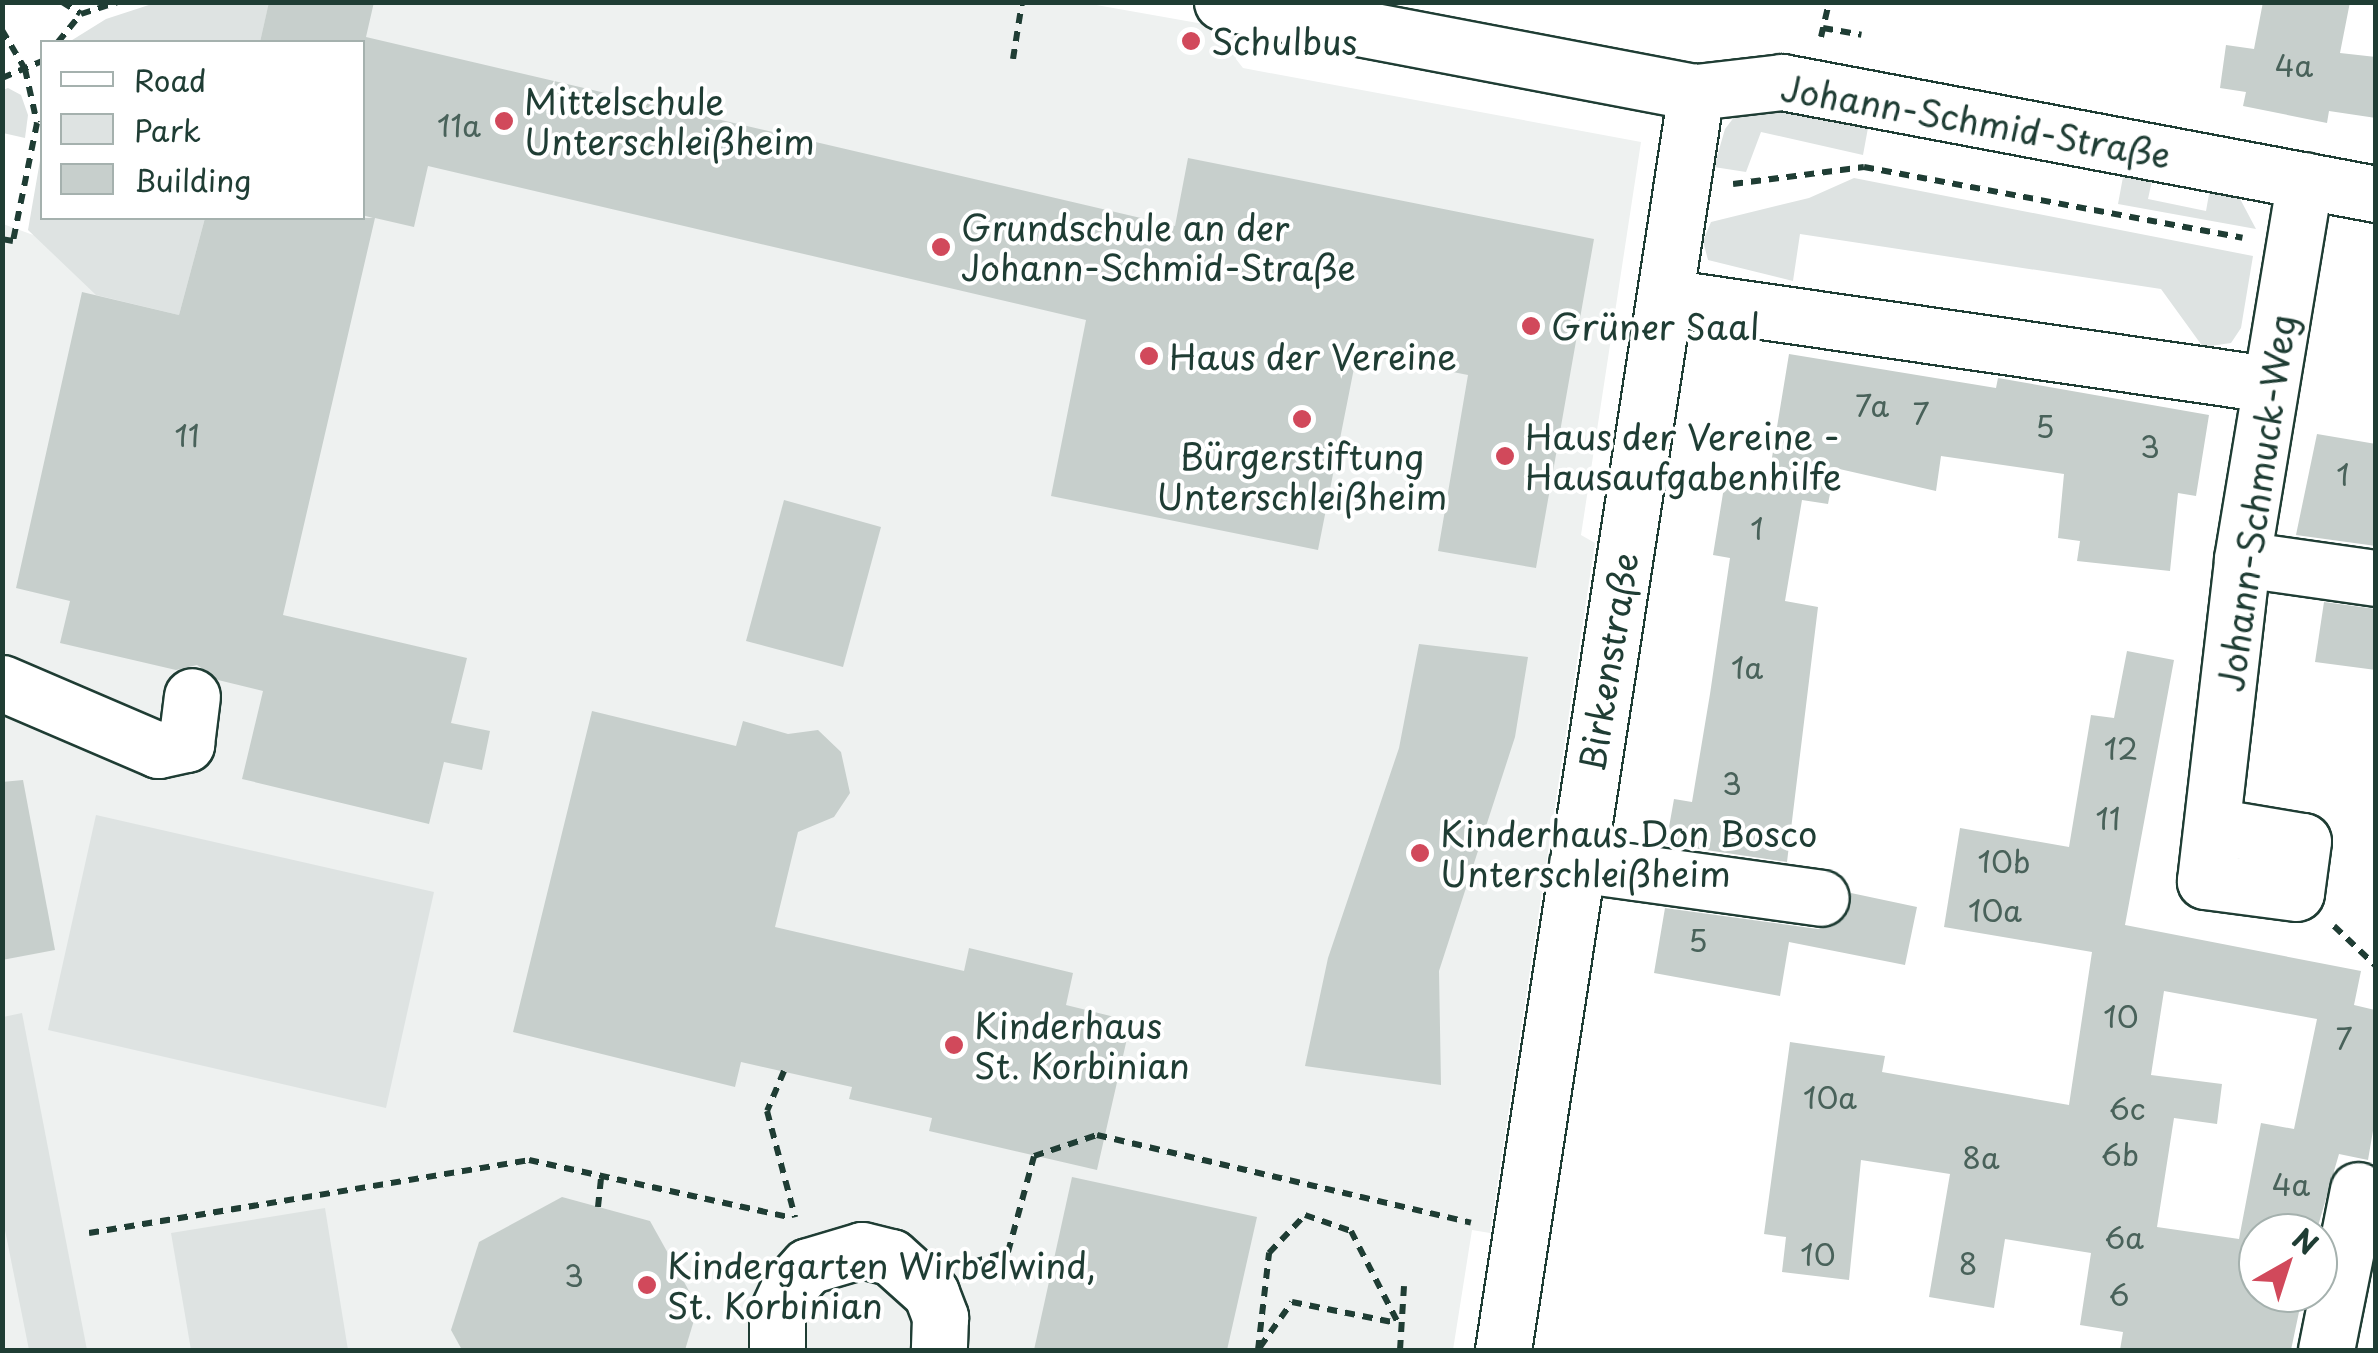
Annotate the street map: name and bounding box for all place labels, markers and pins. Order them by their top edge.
place label: Schulbus [1211,20,1358,62]
marker: Schulbus [1180,30,1202,52]
place label: Mittelschule Unterschleißheim [524,80,815,162]
marker: Mittelschule Unterschleißheim [493,110,515,132]
place label: Grundschule an der Johann-Schmid-Straße [961,206,1356,288]
marker: Grundschule an der Johann-Schmid-Straße [930,236,952,258]
place label: Grüner Saal [1551,305,1762,347]
marker: Grüner Saal [1520,315,1542,337]
place label: Haus der Vereine [1169,335,1458,377]
marker: Haus der Vereine [1138,345,1160,367]
marker: Bürgerstiftung Unterschleißheim [1291,408,1313,430]
place label: Haus der Vereine - Hausaufgabenhilfe [1525,415,1842,497]
place label: Bürgerstiftung Unterschleißheim [1157,435,1447,517]
marker: Haus der Vereine - Hausaufgabenhilfe [1494,445,1516,467]
place label: Kinderhaus Don Bosco Unterschleißheim [1440,812,1817,894]
marker: Kinderhaus Don Bosco Unterschleißheim [1409,842,1431,864]
place label: Kinderhaus St. Korbinian [974,1004,1190,1086]
marker: Kinderhaus St. Korbinian [943,1034,965,1056]
place label: Kindergarten Wirbelwind, St. Korbinian [667,1244,1098,1326]
marker: Kindergarten Wirbelwind, St. Korbinian [636,1274,658,1296]

